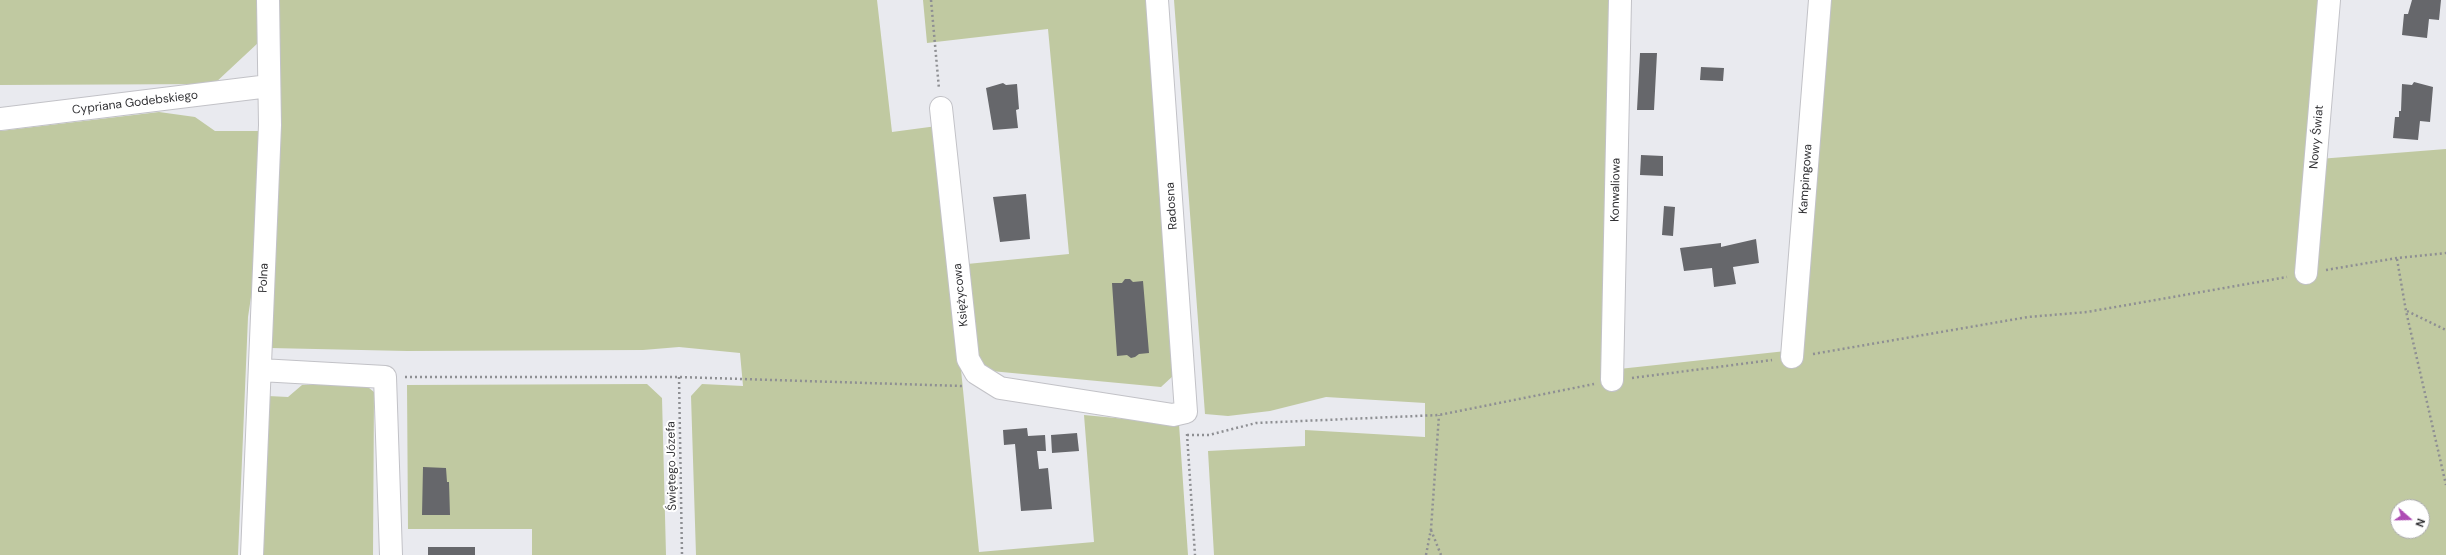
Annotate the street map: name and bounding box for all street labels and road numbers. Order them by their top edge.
street label: Cypriana Godebskiego [71,88,199,118]
street label: Nowy Świat [2307,104,2327,170]
street label: Kampingowa [1796,144,1816,214]
street label: Konwaliowa [1608,158,1624,222]
street label: Radosna [1163,182,1181,230]
street label: Polna [256,263,272,293]
street label: Księżycowa [951,263,971,327]
street label: Świętego Józefa [664,421,680,511]

